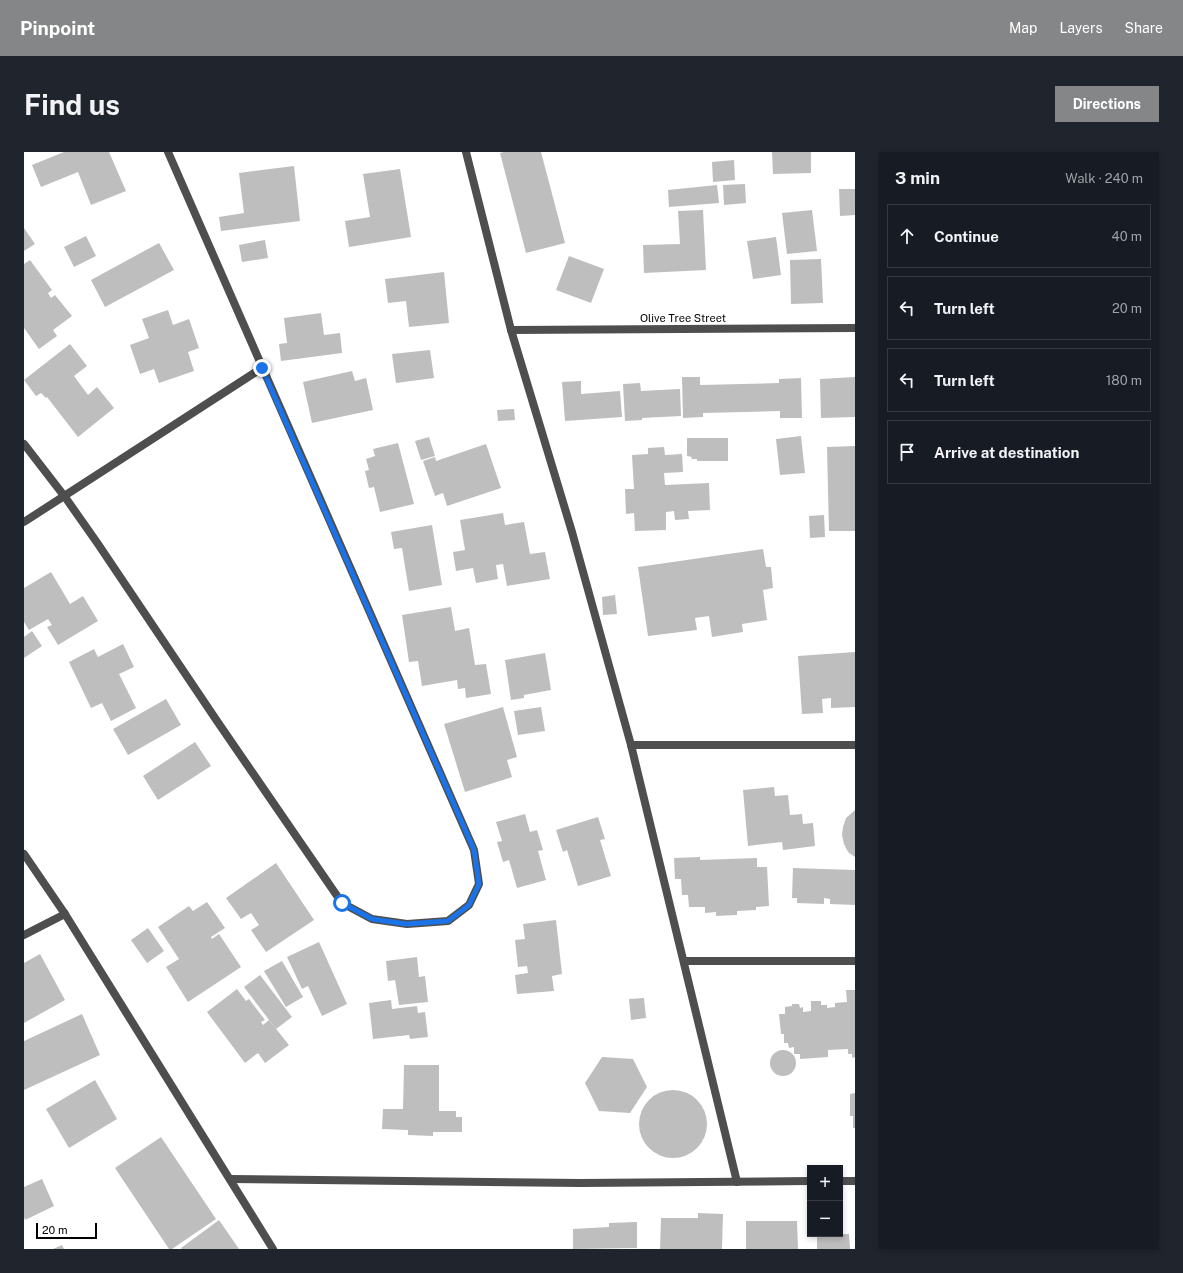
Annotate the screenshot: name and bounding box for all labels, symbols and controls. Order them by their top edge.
text: Pinpoint [20,17,95,39]
text: Map [1009,20,1037,36]
text: Layers [1059,20,1103,36]
text: Share [1125,20,1163,36]
button: Directions [1055,86,1159,122]
text: Find us [24,88,120,121]
text: 3 min [895,168,940,188]
text: Walk · 240 m [1065,171,1143,186]
icon: ahead [896,225,918,247]
text: Continue [934,228,999,245]
text: 40 m [1111,229,1142,244]
icon: left [896,297,918,319]
text: Turn left [934,300,995,317]
text: 20 m [1112,301,1142,316]
street label: Olive Tree Street [640,312,726,324]
route end [253,359,271,377]
icon: left [896,369,918,391]
text: Turn left [934,372,995,389]
text: 180 m [1106,373,1142,388]
icon: arrive [896,441,918,463]
text: Arrive at destination [934,444,1079,461]
route start [333,894,351,912]
map controls [807,1165,843,1237]
button: + [807,1165,843,1201]
button: − [807,1201,843,1237]
scale bar [36,1221,97,1240]
text: 20 m [42,1224,67,1236]

